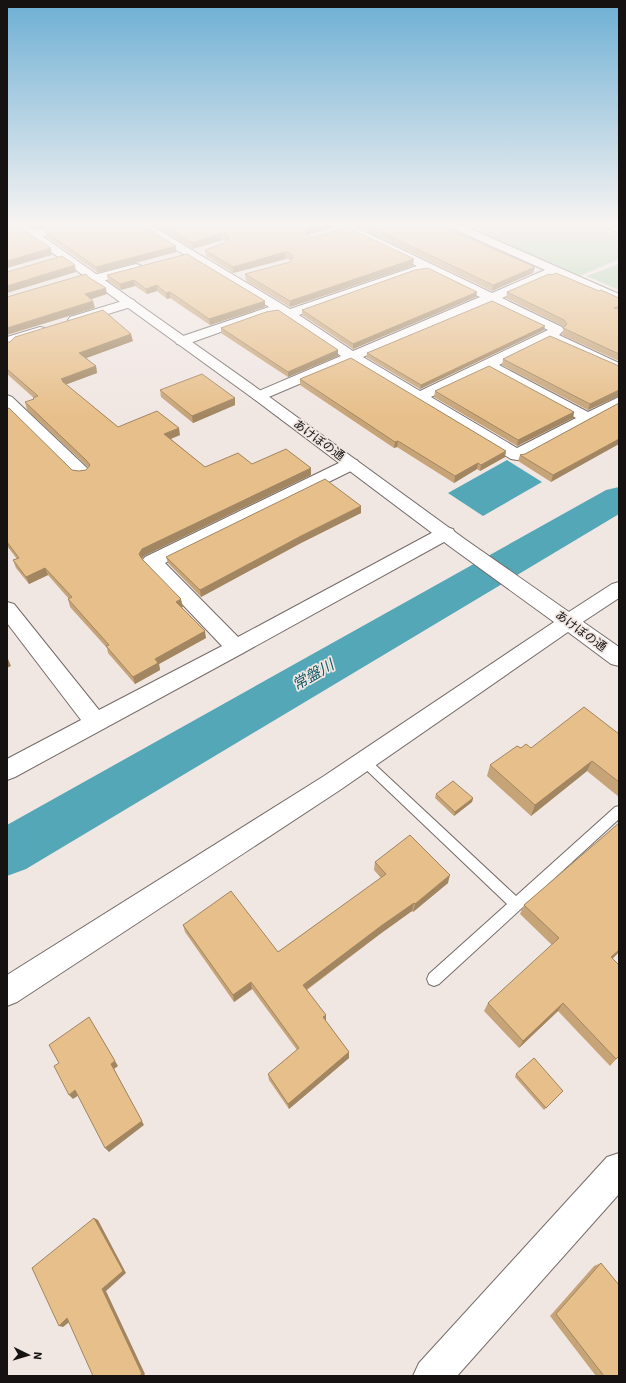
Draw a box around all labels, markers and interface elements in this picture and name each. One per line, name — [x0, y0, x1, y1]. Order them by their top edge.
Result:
street label: あけぼの通 — [291, 416, 348, 463]
street label: あけぼの通 — [553, 607, 610, 654]
water label: 常盤川 — [289, 654, 339, 694]
north arrow — [8, 1335, 48, 1375]
text: N — [31, 1351, 45, 1360]

